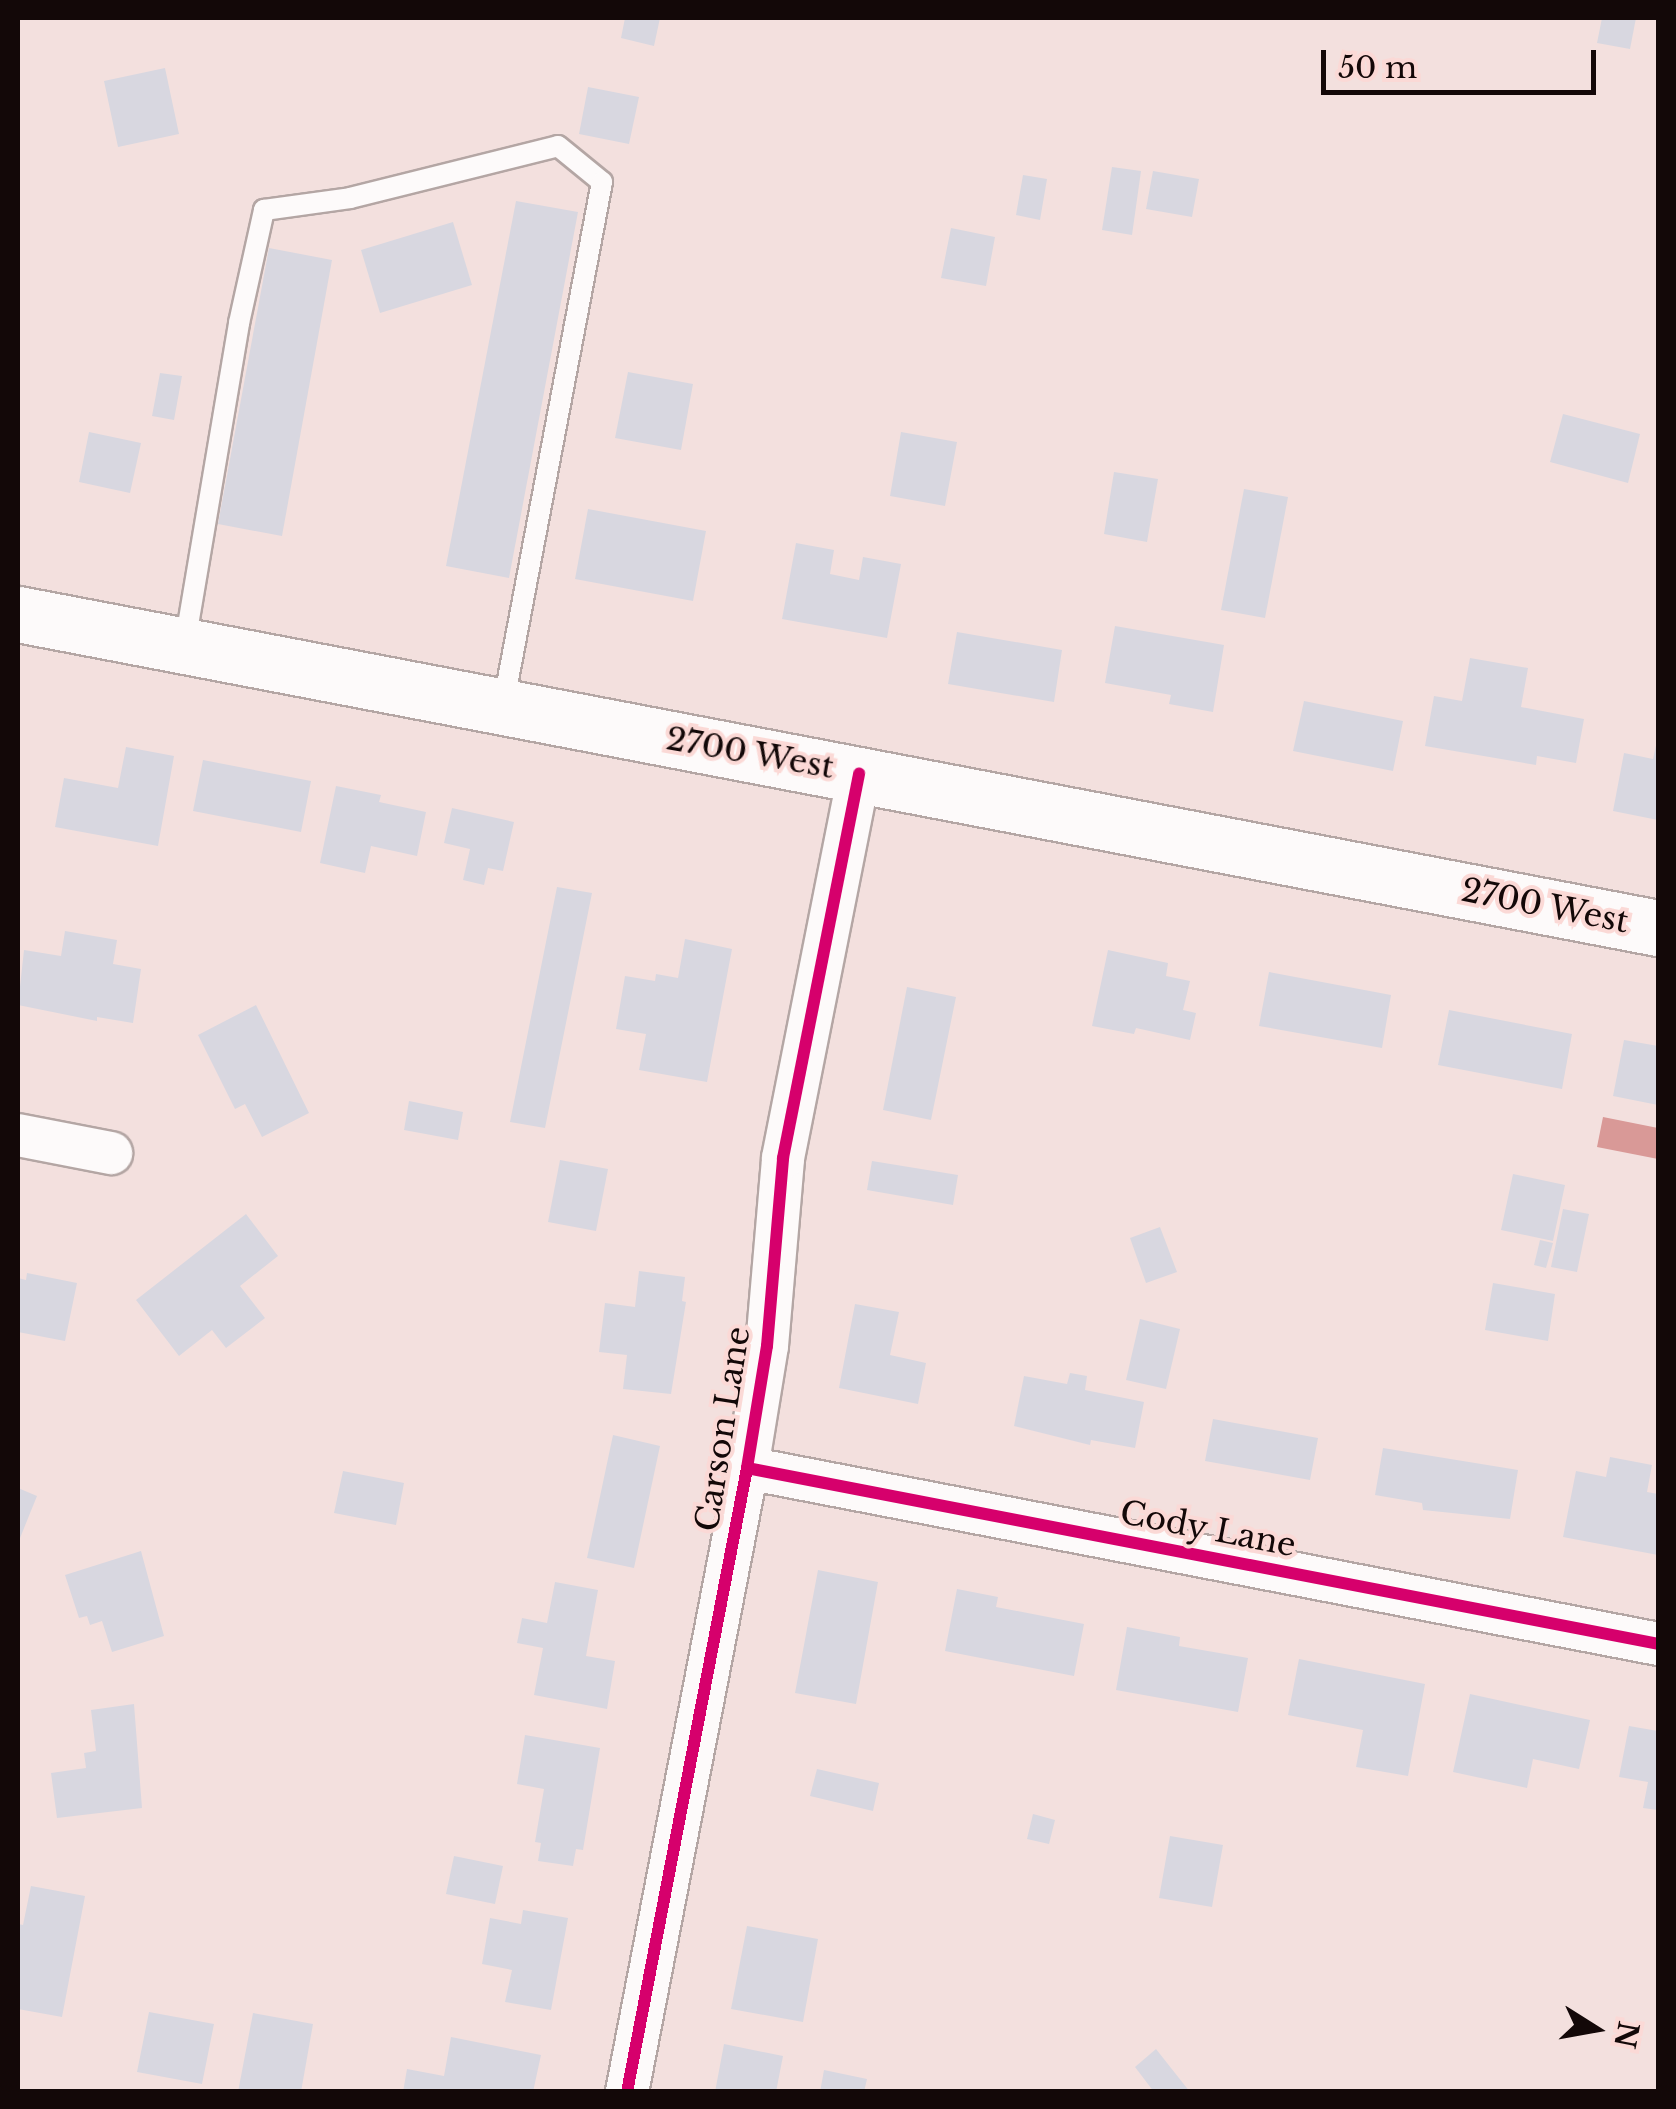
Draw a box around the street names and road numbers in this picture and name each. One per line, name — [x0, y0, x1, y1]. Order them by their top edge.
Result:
street label: 2700 West — [663, 719, 837, 787]
street label: 2700 West — [1458, 871, 1632, 941]
street label: Carson Lane — [688, 1324, 758, 1534]
street label: Cody Lane — [1116, 1493, 1300, 1565]

